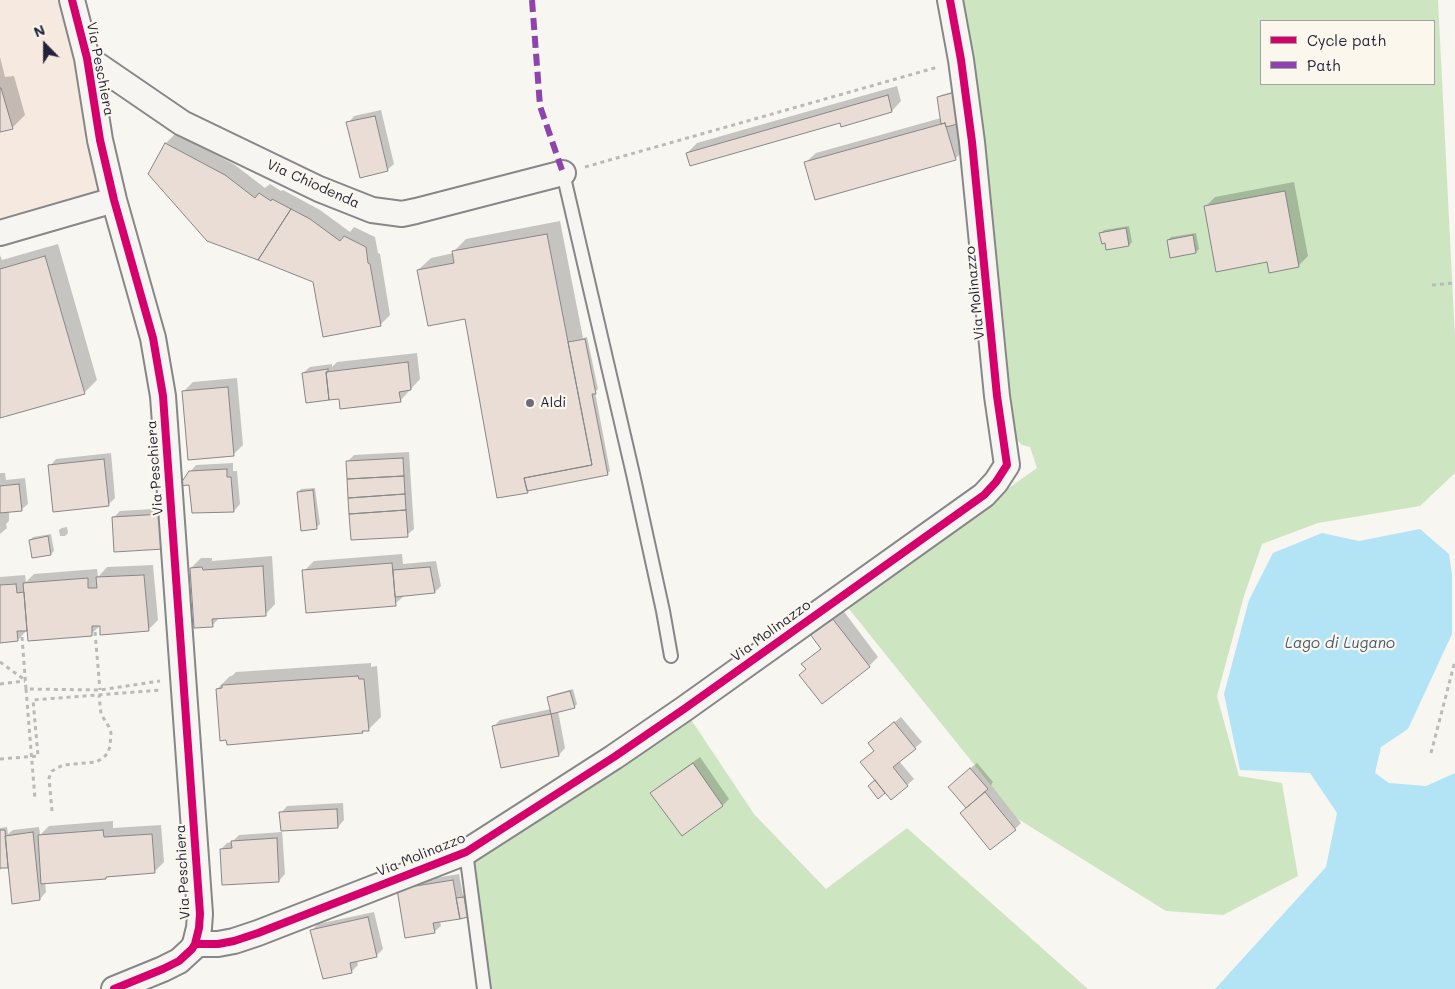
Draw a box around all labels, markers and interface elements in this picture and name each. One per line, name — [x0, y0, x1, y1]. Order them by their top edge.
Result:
north arrow — [20, 20, 70, 70]
text: N — [31, 20, 48, 41]
legend — [1260, 20, 1435, 85]
street label: Via Peschiera — [83, 21, 117, 117]
text: Cycle path — [1307, 30, 1386, 50]
text: Path — [1307, 55, 1341, 75]
street label: Via Chiodenda — [264, 156, 362, 212]
street label: Via Molinazzo — [962, 245, 988, 341]
place label: Aldi — [540, 395, 566, 411]
marker: Aldi — [524, 397, 536, 409]
street label: Via Peschiera — [143, 420, 167, 516]
street label: Via Molinazzo — [728, 597, 814, 665]
water label: Lago di Lugano — [1285, 634, 1395, 652]
street label: Via Peschiera — [172, 824, 194, 920]
street label: Via Molinazzo — [374, 830, 468, 880]

